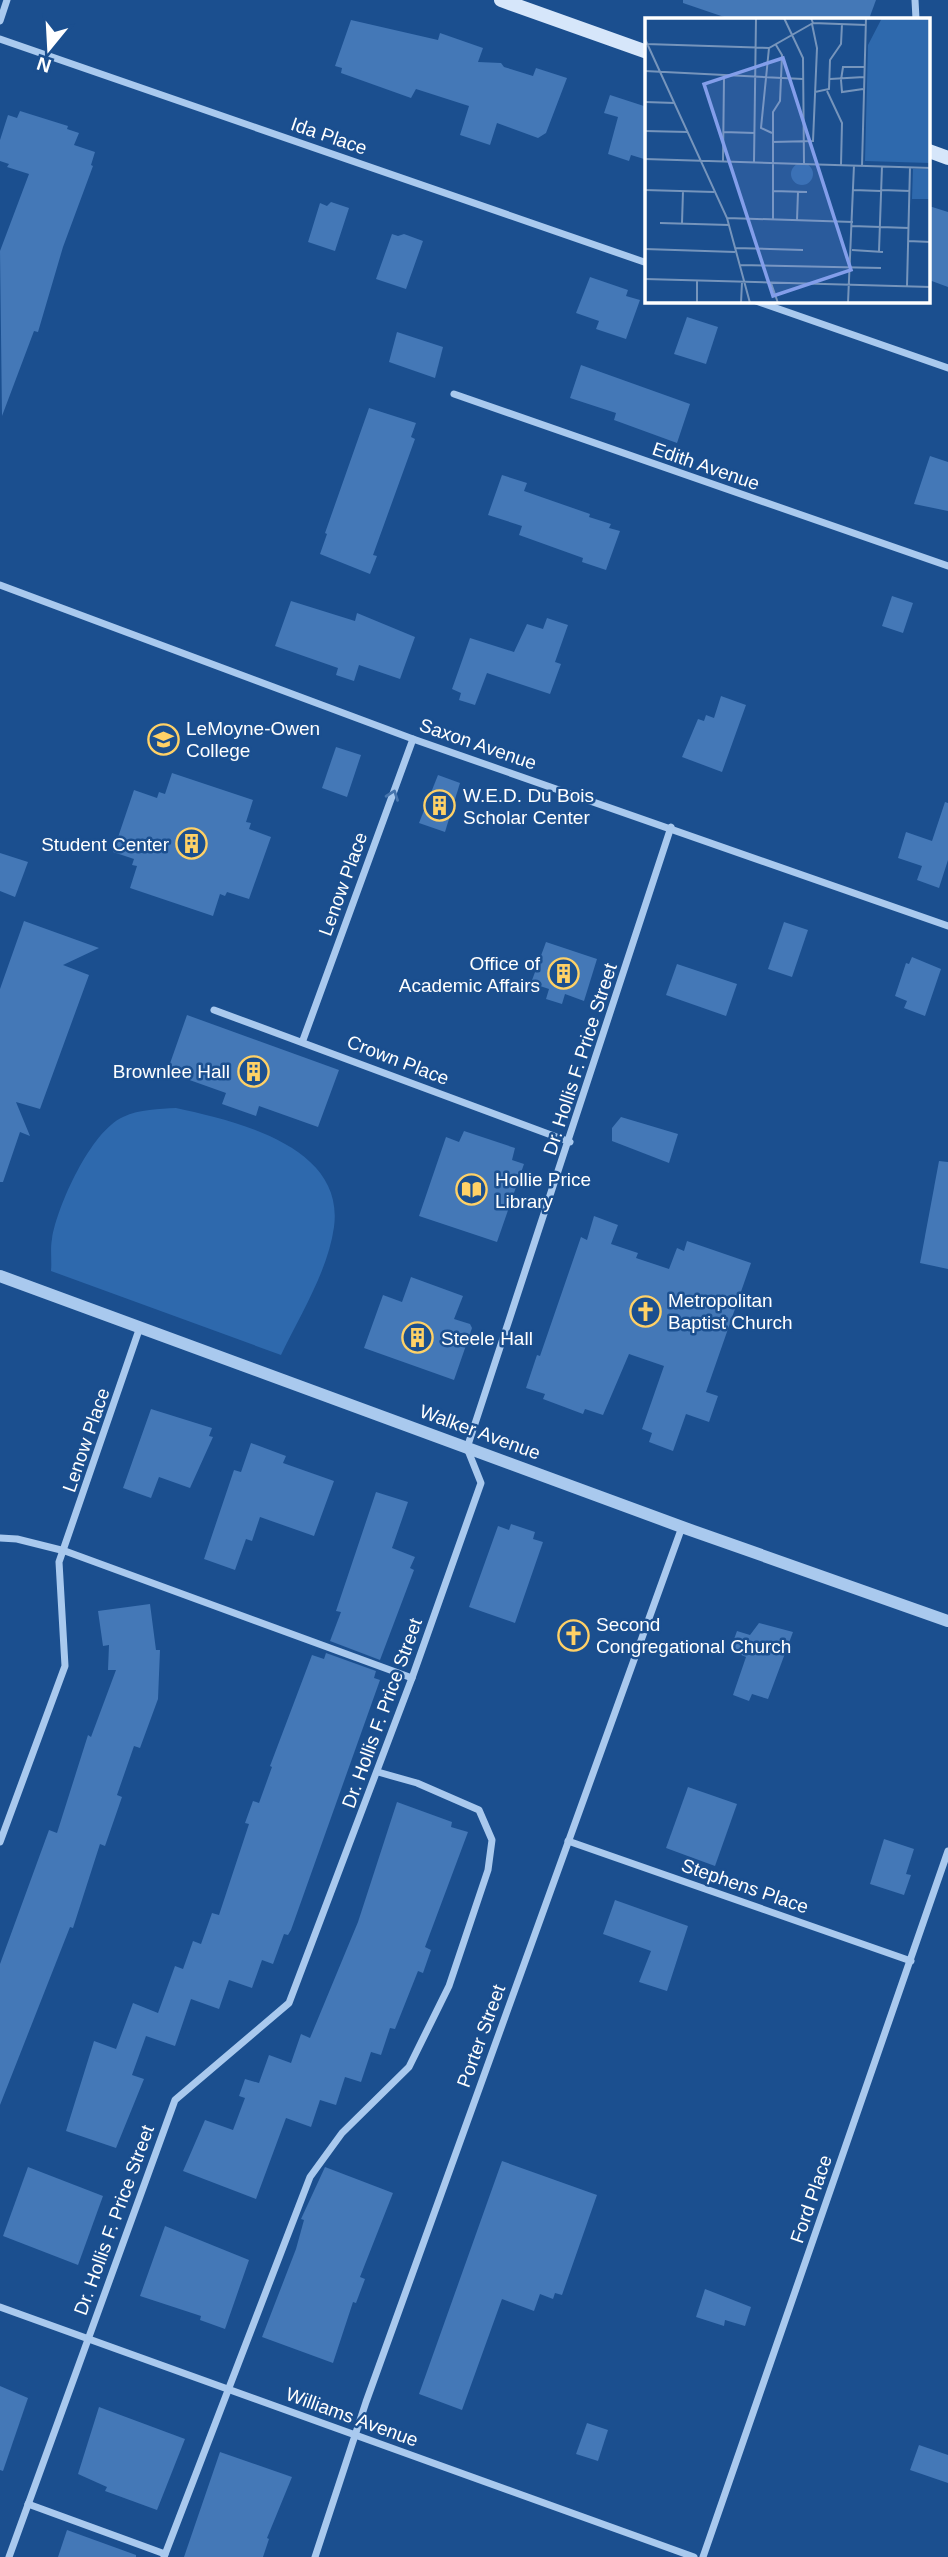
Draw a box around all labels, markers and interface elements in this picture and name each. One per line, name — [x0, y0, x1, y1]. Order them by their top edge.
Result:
north arrow — [14, 14, 84, 84]
inset map — [645, 18, 930, 303]
text: N — [34, 53, 54, 77]
street label: Ida Place — [288, 113, 370, 159]
street label: Edith Avenue — [650, 438, 762, 494]
street label: Saxon Avenue — [417, 714, 539, 774]
place label: LeMoyne-Owen College — [186, 718, 320, 761]
school or university icon: LeMoyne-Owen College — [146, 722, 180, 756]
place label: W.E.D. Du Bois Scholar Center — [463, 785, 594, 828]
one-way arrow — [385, 789, 399, 801]
building icon: W.E.D. Du Bois Scholar Center — [423, 789, 457, 823]
building icon: Student Center — [175, 827, 209, 861]
street label: Lenow Place — [315, 829, 371, 939]
place label: Student Center — [41, 834, 170, 855]
place label: Office of Academic Affairs — [399, 953, 541, 996]
building icon: Office of Academic Affairs — [546, 957, 580, 991]
street label: Dr. Hollis F. Price Street — [539, 960, 621, 1158]
street label: Crown Place — [344, 1031, 452, 1089]
building icon: Brownlee Hall — [236, 1054, 270, 1088]
place label: Brownlee Hall — [113, 1061, 230, 1082]
place label: Hollie Price Library — [495, 1169, 591, 1212]
library icon: Hollie Price Library — [455, 1173, 489, 1207]
place label: Metropolitan Baptist Church — [668, 1290, 793, 1333]
church icon: Metropolitan Baptist Church — [628, 1294, 662, 1328]
building icon: Steele Hall — [401, 1321, 435, 1355]
place label: Steele Hall — [441, 1328, 533, 1349]
street label: Lenow Place — [58, 1385, 114, 1495]
street label: Walker Avenue — [417, 1400, 543, 1464]
street label: Dr. Hollis F. Price Street — [338, 1614, 426, 1811]
place label: Second Congregational Church — [596, 1614, 791, 1657]
church icon: Second Congregational Church — [556, 1618, 590, 1652]
street label: Stephens Place — [679, 1854, 811, 1918]
street label: Porter Street — [453, 1981, 510, 2090]
street label: Dr. Hollis F. Price Street — [70, 2121, 158, 2318]
street label: Ford Place — [786, 2152, 836, 2246]
street label: Williams Avenue — [283, 2383, 421, 2451]

